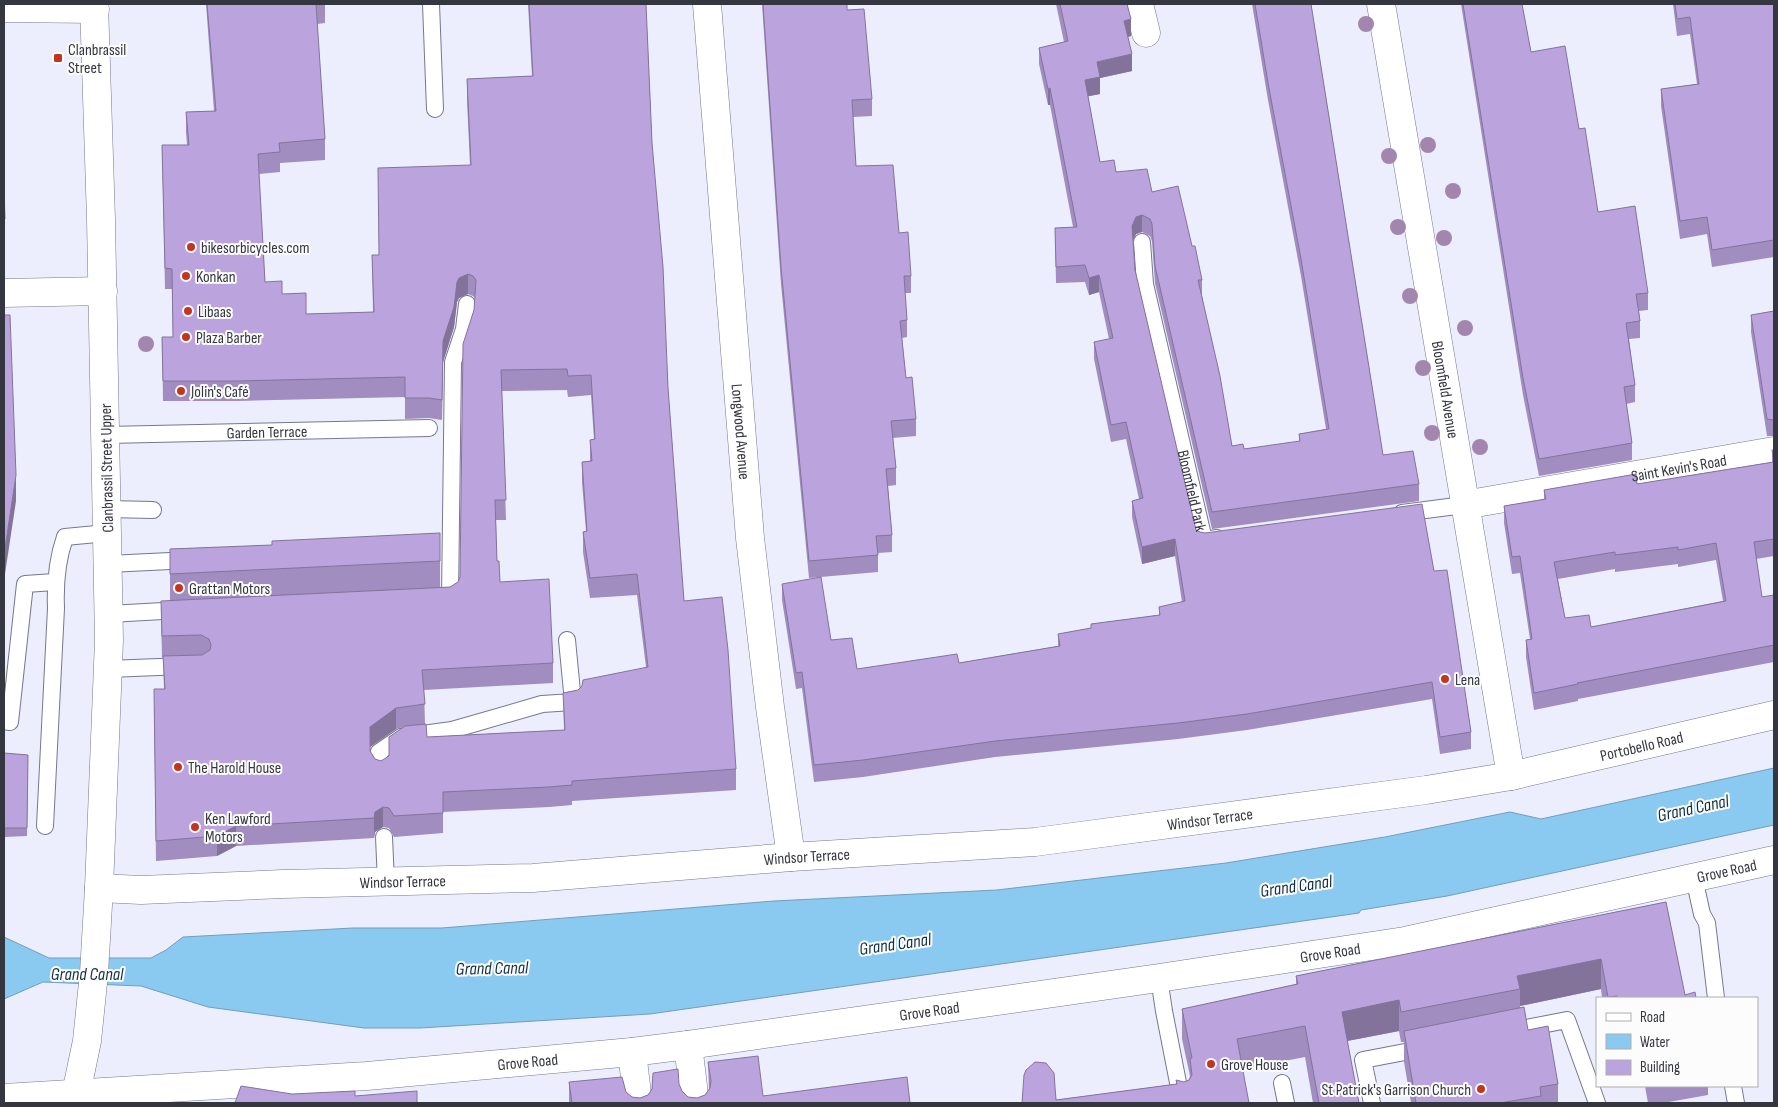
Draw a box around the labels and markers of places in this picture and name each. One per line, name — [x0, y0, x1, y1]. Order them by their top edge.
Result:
place label: Clanbrassil Street — [68, 41, 126, 78]
marker: Clanbrassil Street — [52, 52, 64, 64]
place label: bikesorbicycles.com — [201, 239, 310, 258]
marker: bikesorbicycles.com — [185, 241, 197, 253]
place label: Konkan — [196, 268, 236, 287]
marker: Konkan — [180, 270, 192, 282]
place label: Libaas — [198, 303, 232, 322]
marker: Libaas — [182, 305, 194, 317]
place label: Plaza Barber — [196, 329, 262, 348]
marker: Plaza Barber — [180, 331, 192, 343]
place label: Jolin's Café — [190, 383, 249, 402]
marker: Jolin's Café — [175, 385, 187, 397]
place label: Grattan Motors — [189, 580, 271, 599]
marker: Grattan Motors — [173, 582, 185, 594]
place label: Lena — [1455, 671, 1480, 690]
marker: Lena — [1439, 673, 1451, 685]
place label: The Harold House — [188, 759, 281, 778]
marker: The Harold House — [172, 761, 184, 773]
place label: Ken Lawford Motors — [205, 810, 271, 847]
marker: Ken Lawford Motors — [189, 821, 201, 833]
place label: Grove House — [1221, 1056, 1289, 1075]
marker: Grove House — [1205, 1058, 1217, 1070]
place label: St Patrick's Garrison Church — [1321, 1081, 1471, 1100]
marker: St Patrick's Garrison Church — [1475, 1083, 1487, 1095]

